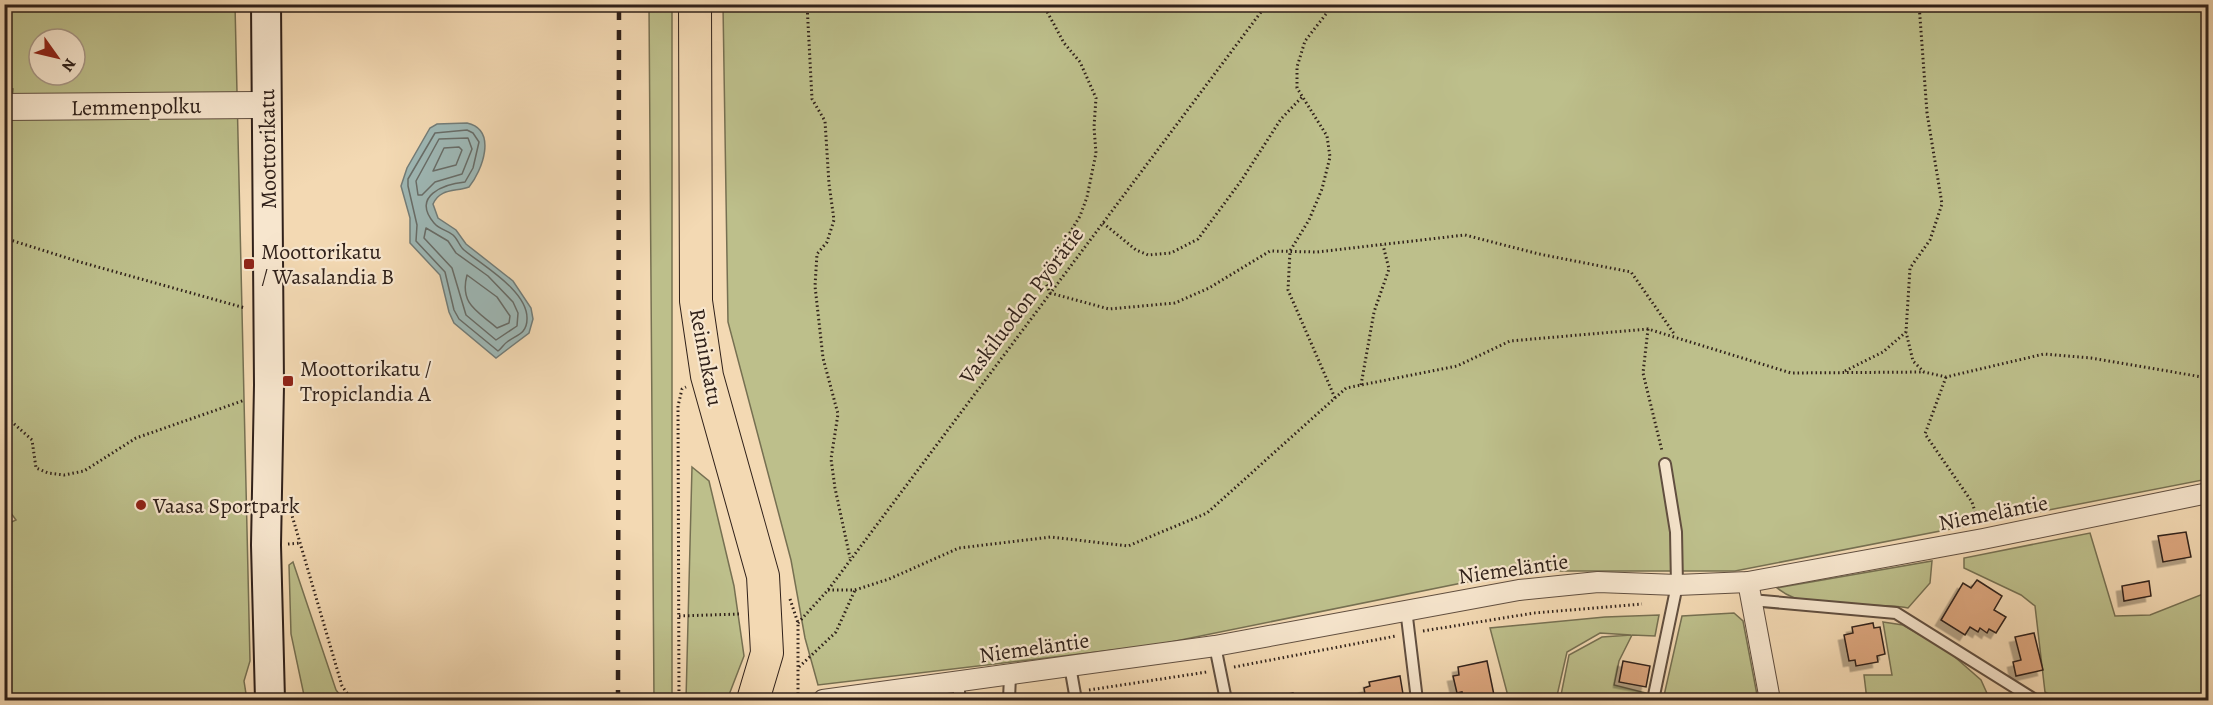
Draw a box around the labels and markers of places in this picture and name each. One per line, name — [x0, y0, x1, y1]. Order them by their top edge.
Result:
place label: Moottorikatu / Wasalandia B — [261, 237, 394, 292]
marker: Moottorikatu / Wasalandia B — [242, 257, 256, 271]
place label: Moottorikatu / Tropiclandia A — [300, 354, 432, 409]
marker: Moottorikatu / Tropiclandia A — [281, 374, 295, 388]
place label: Vaasa Sportpark — [152, 491, 300, 521]
marker: Vaasa Sportpark — [134, 498, 148, 512]

